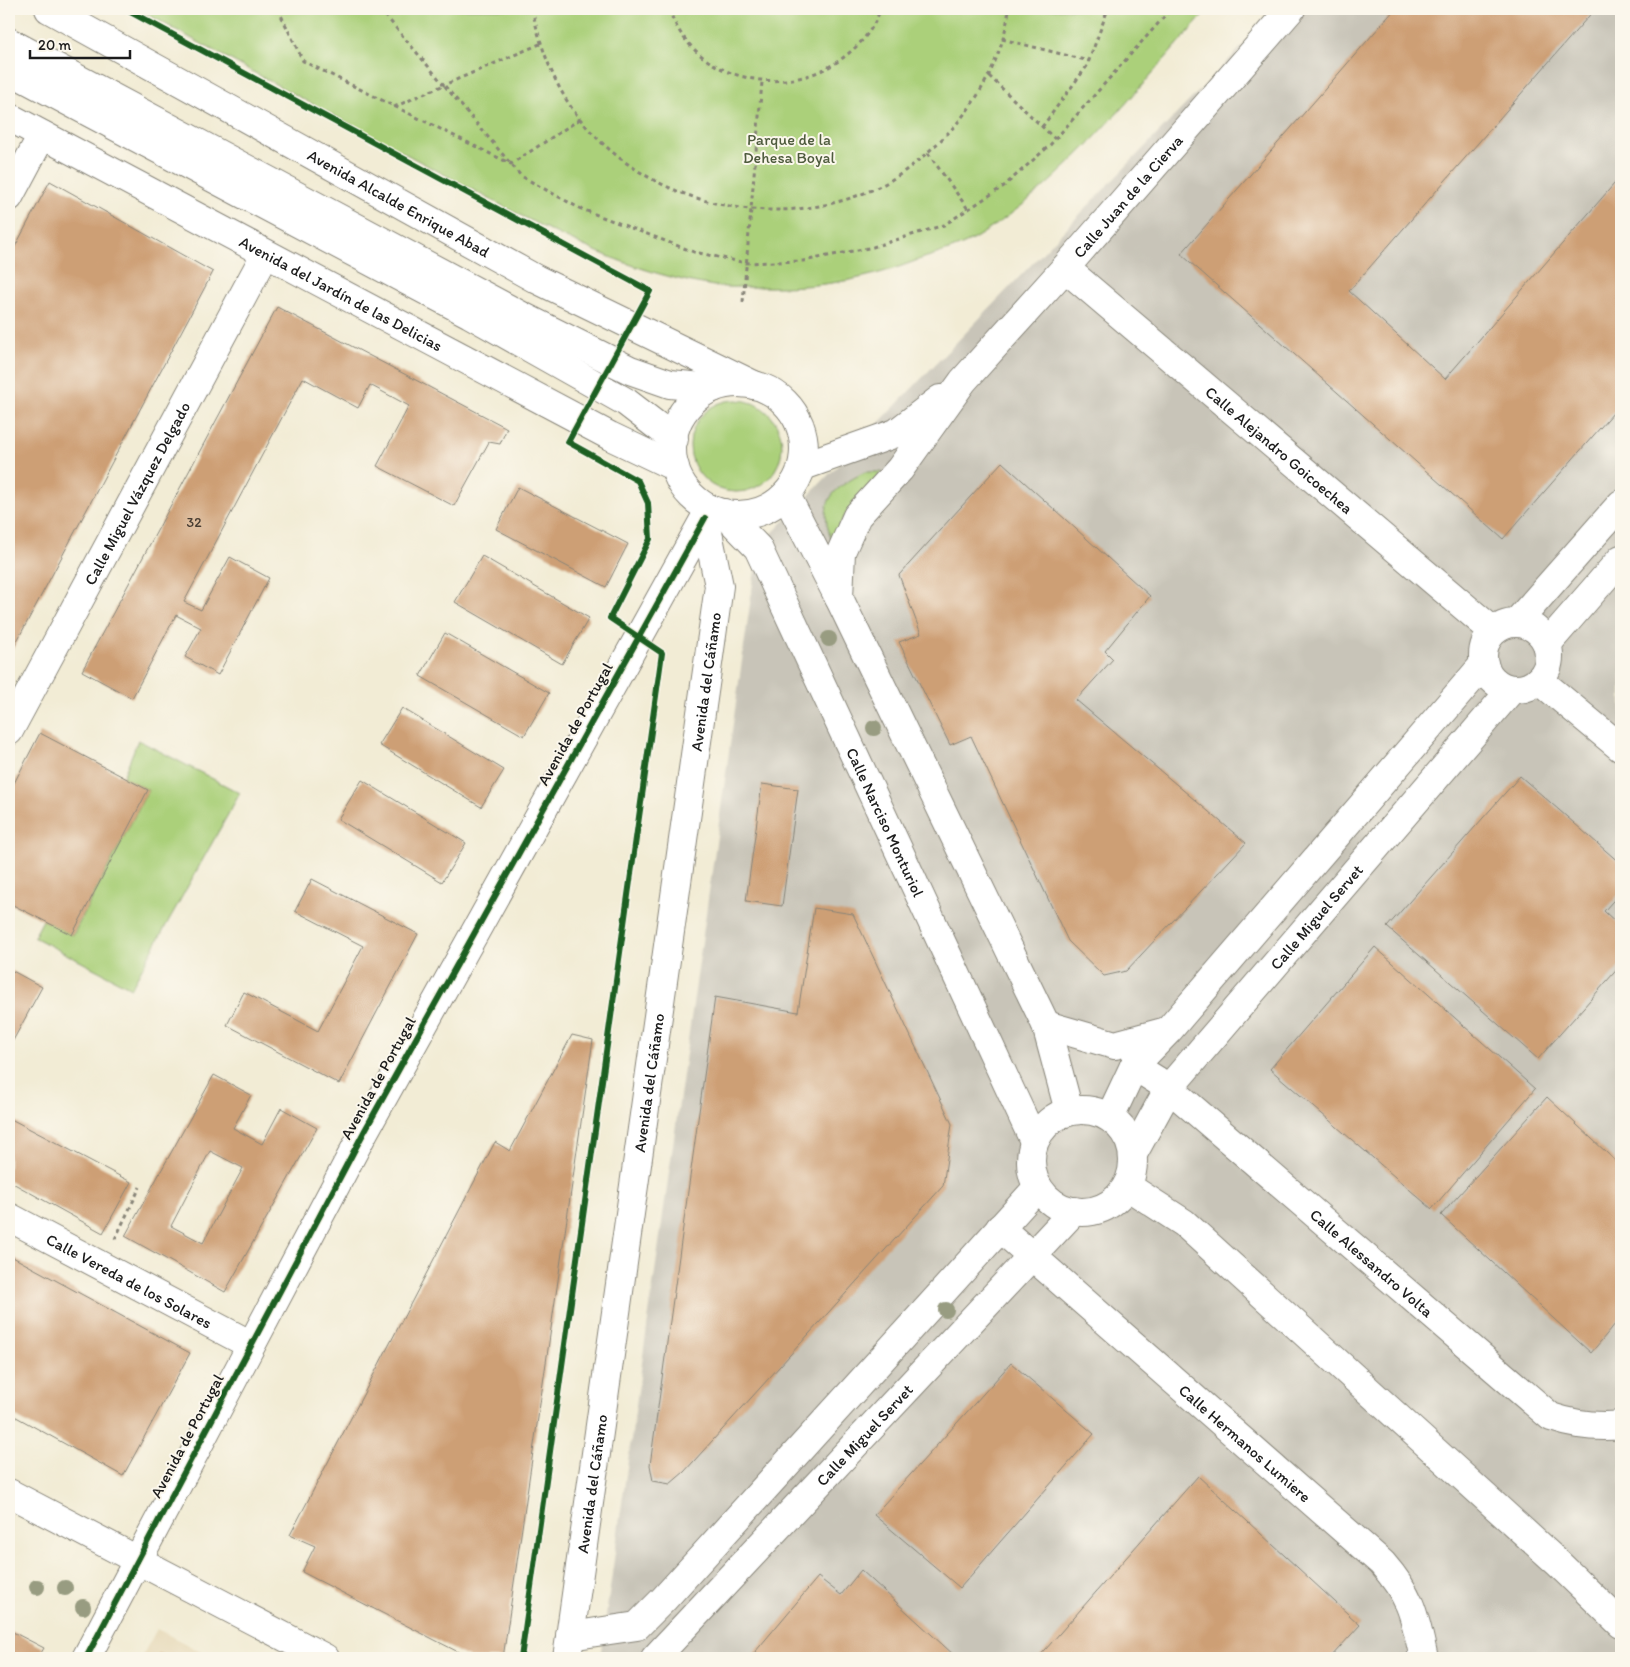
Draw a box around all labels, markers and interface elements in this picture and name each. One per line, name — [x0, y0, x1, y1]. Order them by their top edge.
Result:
scale bar — [30, 28, 130, 60]
text: 20 m — [38, 36, 72, 54]
park label: Parque de la Dehesa Boyal — [743, 130, 835, 167]
street label: Calle Juan de la Cierva — [1069, 130, 1187, 261]
street label: Avenida Alcalde Enrique Abad — [305, 145, 493, 261]
street label: Avenida del Jardín de las Delicias — [236, 232, 446, 355]
street label: Calle Alejandro Goicoechea — [1202, 382, 1357, 518]
street label: Calle Miguel Vázquez Delgado — [80, 398, 194, 588]
house number: 32 — [187, 514, 202, 531]
street label: Avenida del Cáñamo — [686, 611, 725, 752]
street label: Avenida de Portugal — [533, 659, 617, 789]
street label: Calle Narciso Monturiol — [843, 744, 929, 900]
street label: Calle Miguel Servet — [1266, 860, 1367, 973]
street label: Avenida del Cáñamo — [629, 1012, 668, 1153]
street label: Avenida de Portugal — [336, 1013, 420, 1143]
street label: Calle Alessandro Volta — [1306, 1204, 1438, 1321]
street label: Calle Vereda de los Solares — [43, 1229, 215, 1332]
street label: Avenida de Portugal — [146, 1370, 228, 1501]
street label: Calle Miguel Servet — [812, 1380, 917, 1490]
street label: Calle Hermanos Lumiere — [1175, 1380, 1315, 1506]
street label: Avenida del Cáñamo — [572, 1413, 611, 1554]

